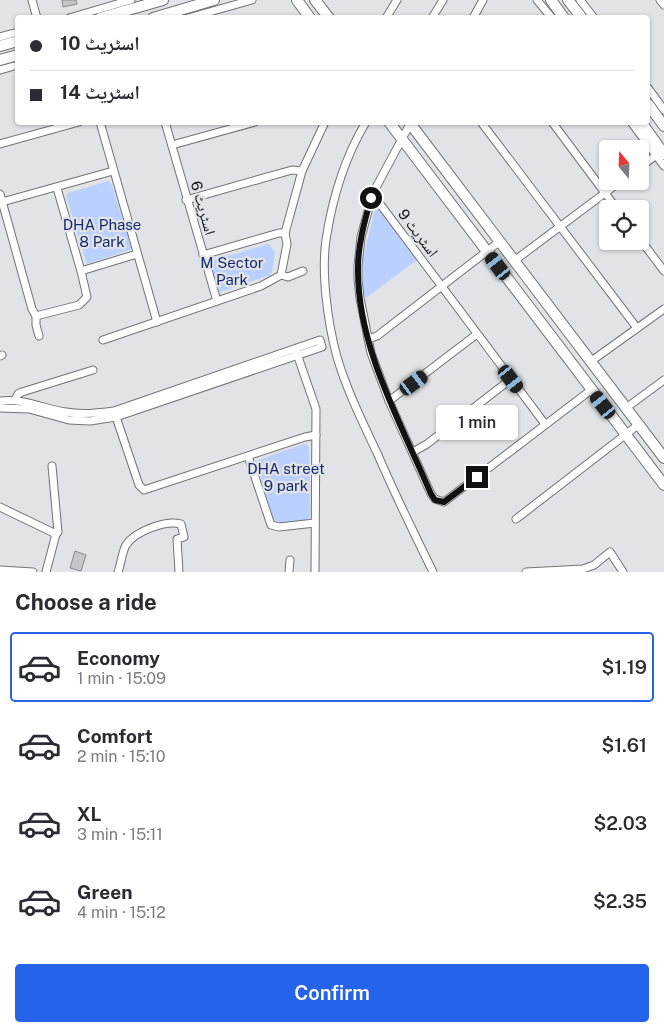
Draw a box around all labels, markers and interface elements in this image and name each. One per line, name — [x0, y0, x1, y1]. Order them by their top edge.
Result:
text: اسٹریٹ 10 — [60, 32, 140, 54]
text: اسٹریٹ 14 — [60, 81, 140, 103]
north arrow — [599, 140, 649, 190]
map controls — [599, 140, 649, 250]
street label: اسٹریٹ 6 — [187, 179, 219, 237]
route start — [360, 187, 382, 209]
button: locate — [599, 200, 649, 250]
street label: اسٹریٹ 9 — [394, 205, 442, 261]
park label: DHA Phase 8 Park — [63, 216, 141, 250]
car — [482, 250, 513, 282]
park label: M Sector Park — [200, 254, 264, 288]
car — [495, 363, 526, 395]
car — [397, 368, 430, 398]
car — [587, 389, 618, 421]
callout: 1 min — [436, 404, 518, 440]
text: 1 min — [458, 413, 496, 432]
park label: DHA street 9 park — [247, 460, 325, 494]
route end — [466, 466, 488, 488]
text: Choose a ride — [15, 589, 157, 615]
icon: car — [17, 645, 62, 690]
text: Economy — [77, 647, 160, 669]
text: $1.19 — [601, 656, 647, 678]
text: 1 min · 15:09 — [77, 669, 166, 688]
icon: car — [17, 723, 62, 768]
text: Comfort — [77, 725, 153, 747]
text: $1.61 — [601, 734, 647, 756]
text: 2 min · 15:10 — [77, 747, 166, 766]
icon: car — [17, 801, 62, 846]
text: XL — [77, 803, 102, 825]
text: $2.03 — [594, 812, 647, 834]
text: 3 min · 15:11 — [77, 825, 163, 844]
icon: car — [17, 879, 62, 924]
text: Green — [77, 881, 132, 903]
text: $2.35 — [593, 890, 647, 912]
text: 4 min · 15:12 — [77, 903, 166, 922]
button: Confirm — [15, 964, 649, 1022]

